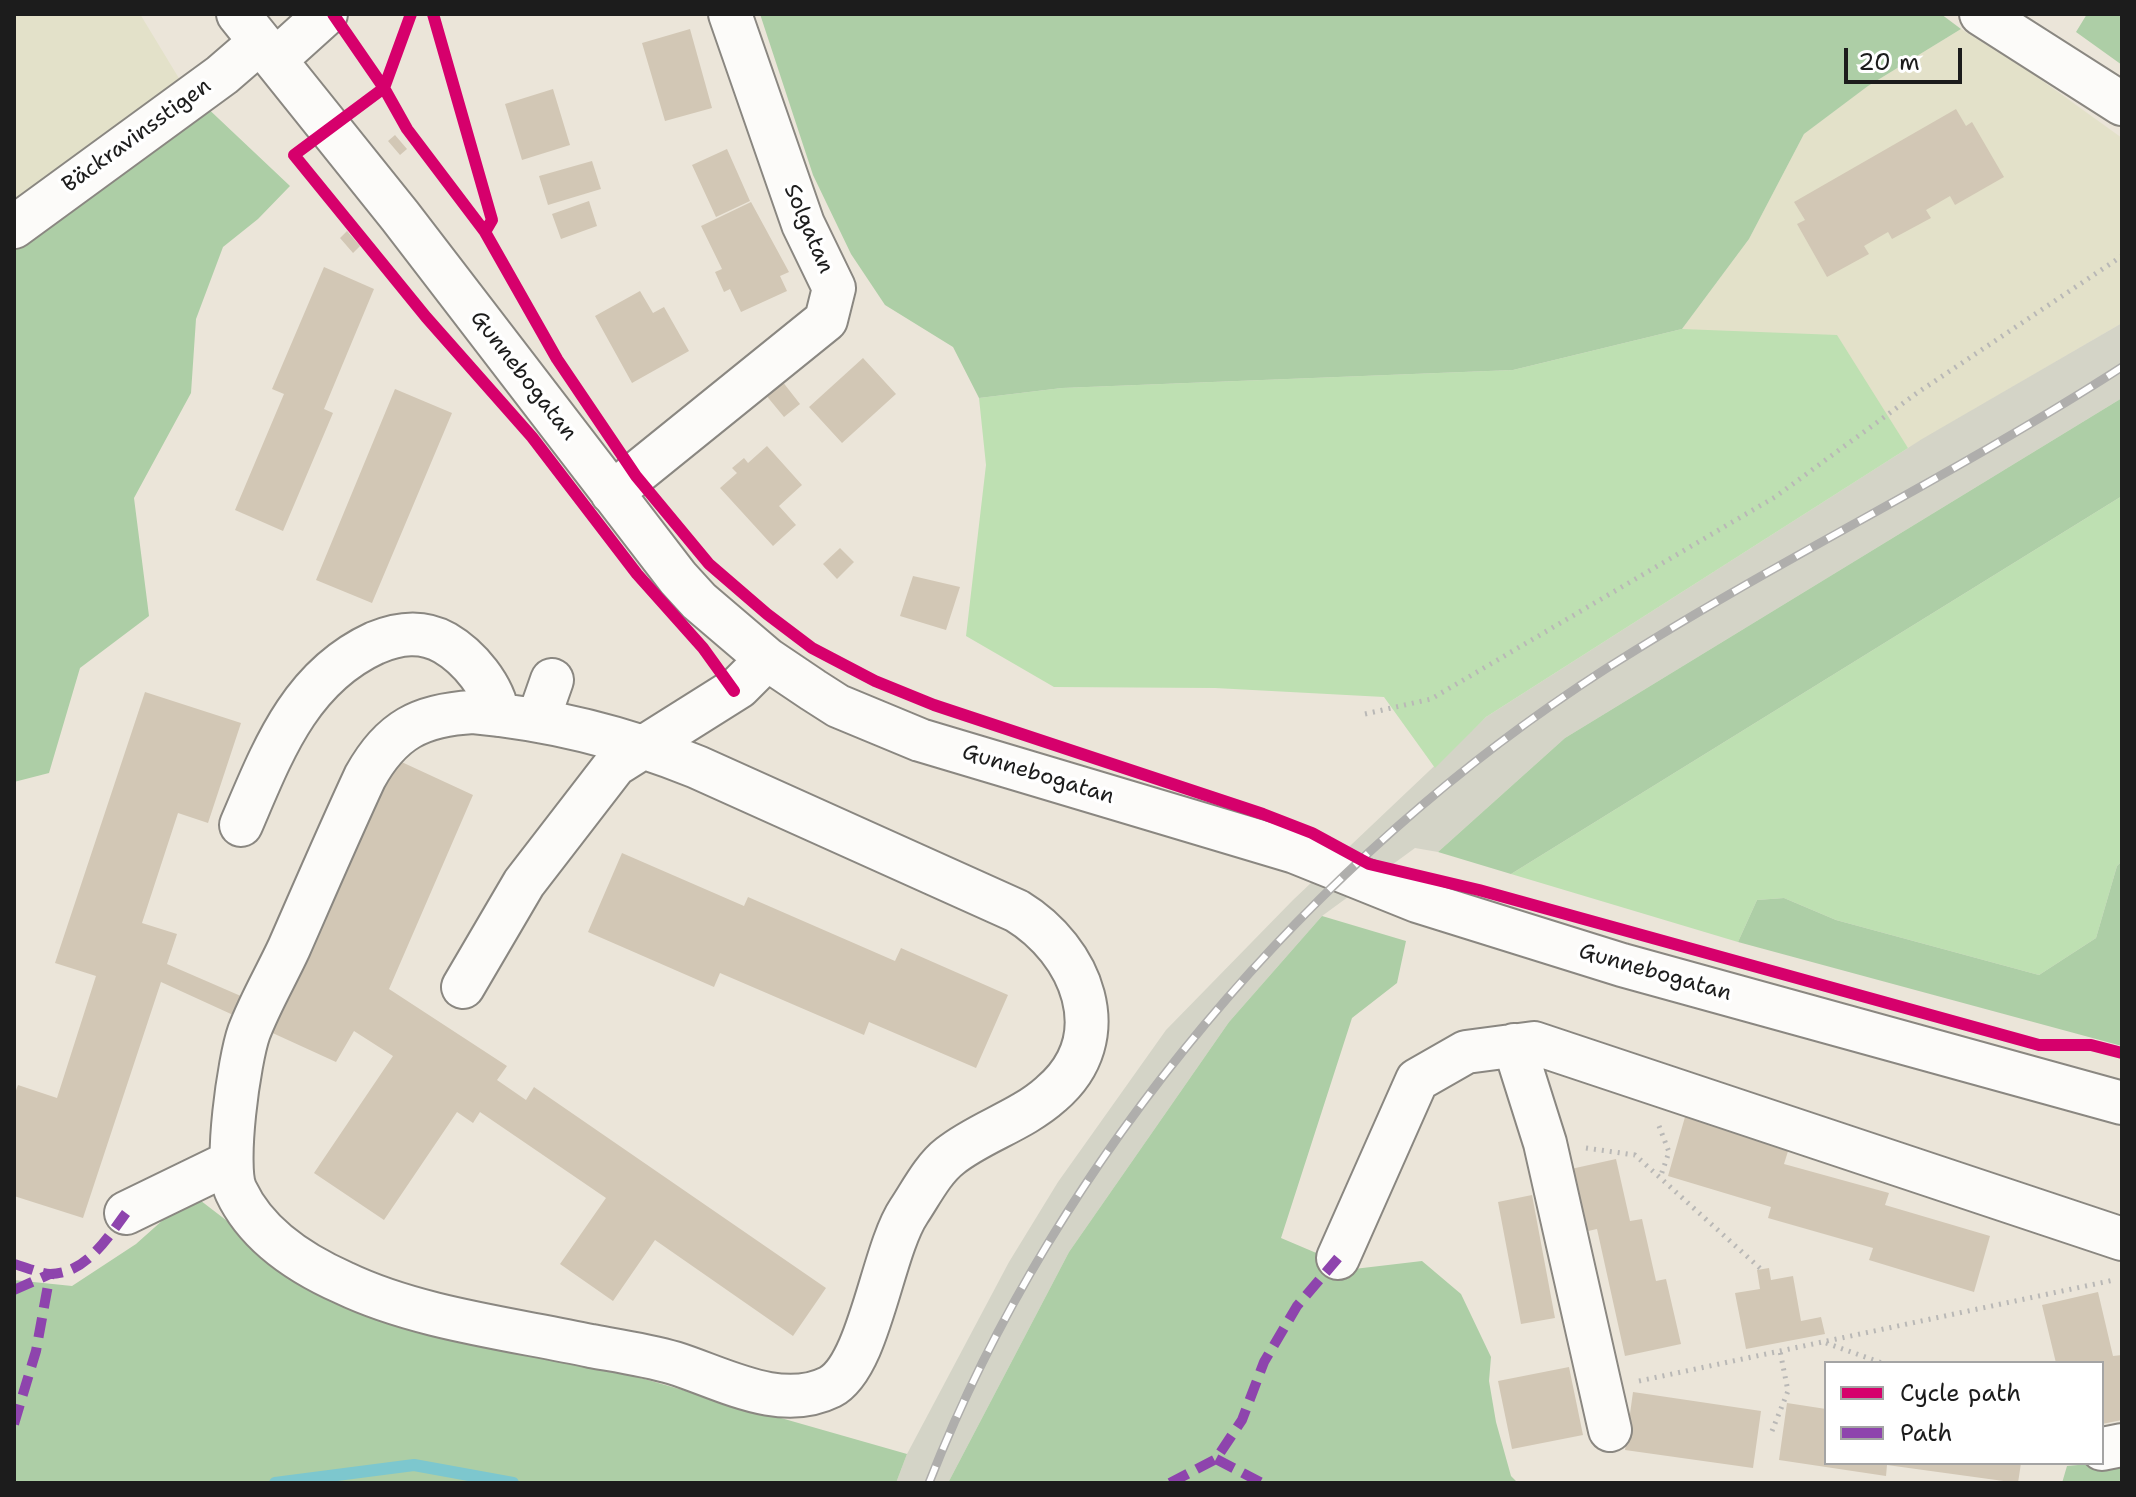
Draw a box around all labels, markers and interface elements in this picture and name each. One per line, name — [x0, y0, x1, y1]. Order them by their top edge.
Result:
scale bar — [1848, 32, 1966, 82]
text: 20 m — [1858, 46, 1920, 78]
street label: Bäckravinsstigen — [58, 73, 216, 199]
street label: Solgatan — [777, 180, 839, 278]
street label: Gunnebogatan — [464, 306, 582, 446]
street label: Gunnebogatan — [959, 739, 1117, 811]
street label: Gunnebogatan — [1576, 939, 1734, 1007]
legend — [1824, 1361, 2104, 1465]
text: Cycle path — [1900, 1377, 2021, 1409]
text: Path — [1900, 1417, 1952, 1449]

